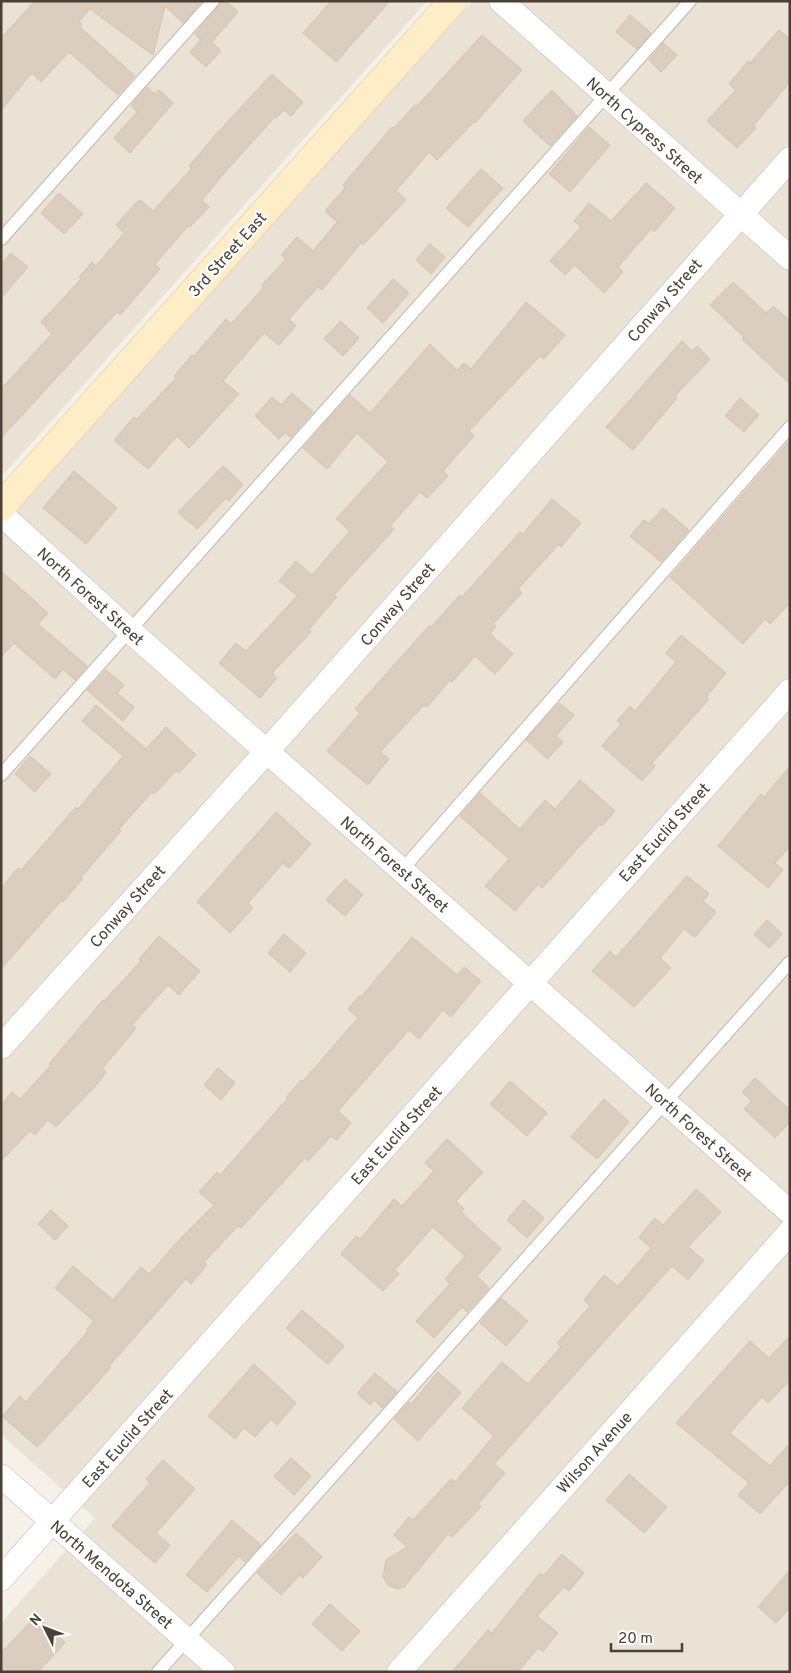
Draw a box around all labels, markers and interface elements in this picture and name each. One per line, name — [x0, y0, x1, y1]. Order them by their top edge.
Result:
street label: North Cypress Street — [581, 74, 706, 189]
street label: 3rd Street East — [185, 209, 272, 302]
street label: Conway Street — [624, 255, 707, 347]
street label: North Forest Street — [32, 544, 147, 651]
street label: Conway Street — [357, 559, 440, 651]
street label: East Euclid Street — [616, 780, 715, 887]
street label: North Forest Street — [335, 813, 452, 918]
street label: Conway Street — [86, 862, 171, 953]
street label: North Forest Street — [640, 1080, 755, 1187]
street label: East Euclid Street — [348, 1083, 447, 1190]
street label: East Euclid Street — [79, 1386, 178, 1493]
street label: Wilson Avenue — [553, 1408, 638, 1498]
street label: North Mendota Street — [45, 1517, 176, 1634]
north arrow — [20, 1603, 70, 1653]
text: N — [27, 1611, 46, 1630]
scale bar — [611, 1620, 682, 1652]
text: 20 m — [618, 1630, 653, 1649]

